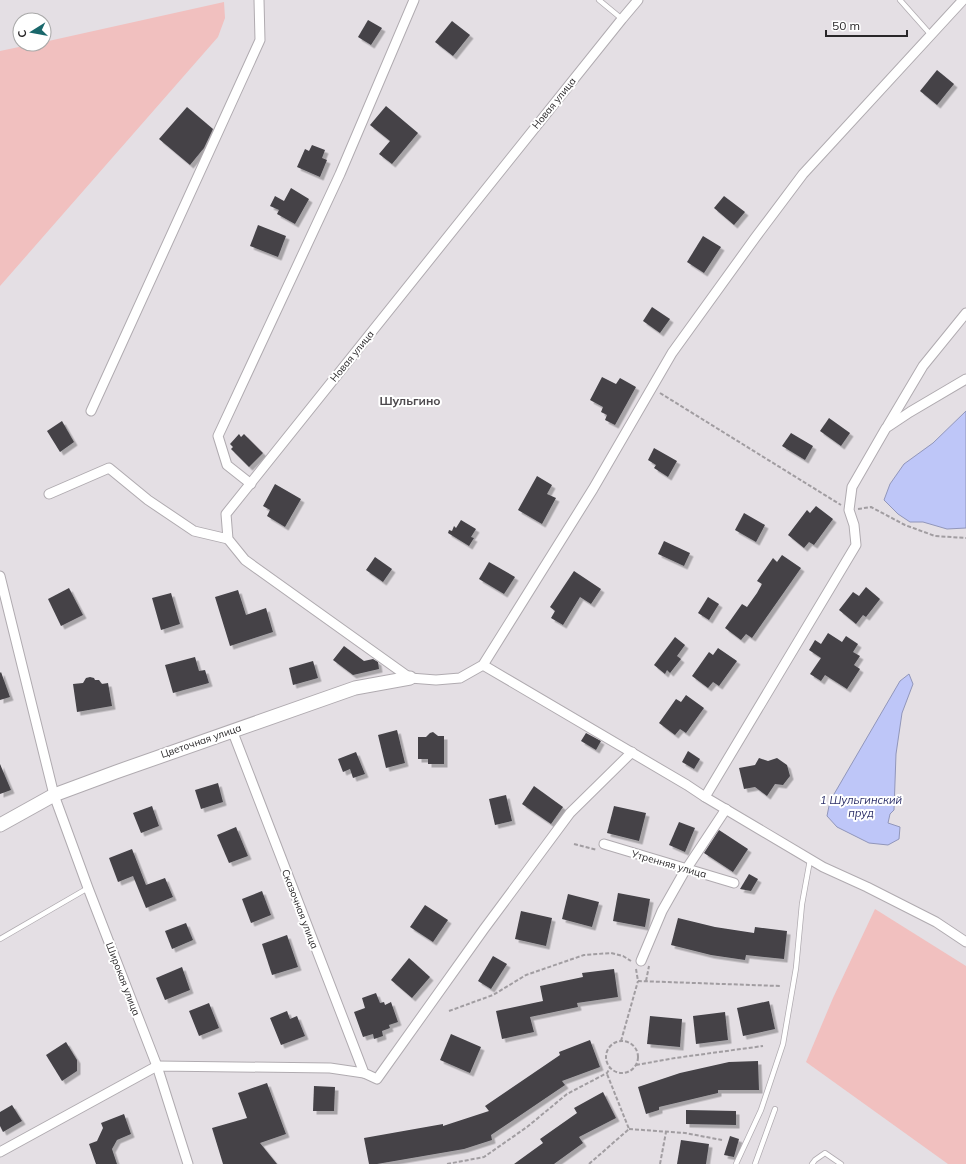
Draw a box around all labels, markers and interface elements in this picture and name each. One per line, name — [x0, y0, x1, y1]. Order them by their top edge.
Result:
north arrow — [12, 12, 52, 52]
scale bar — [826, 12, 907, 38]
text: 50 m — [832, 18, 860, 33]
text: С — [15, 28, 30, 39]
street label: Новая улица — [529, 75, 579, 131]
street label: Новая улица — [327, 328, 377, 384]
district label: Шульгино — [379, 393, 441, 408]
street label: Цветочная улица — [159, 721, 243, 761]
water label: 1 Шульгинский пруд — [820, 793, 902, 820]
street label: Утренняя улица — [629, 847, 708, 881]
street label: Сказочная улица — [279, 867, 321, 951]
street label: Широкая улица — [103, 941, 143, 1017]

